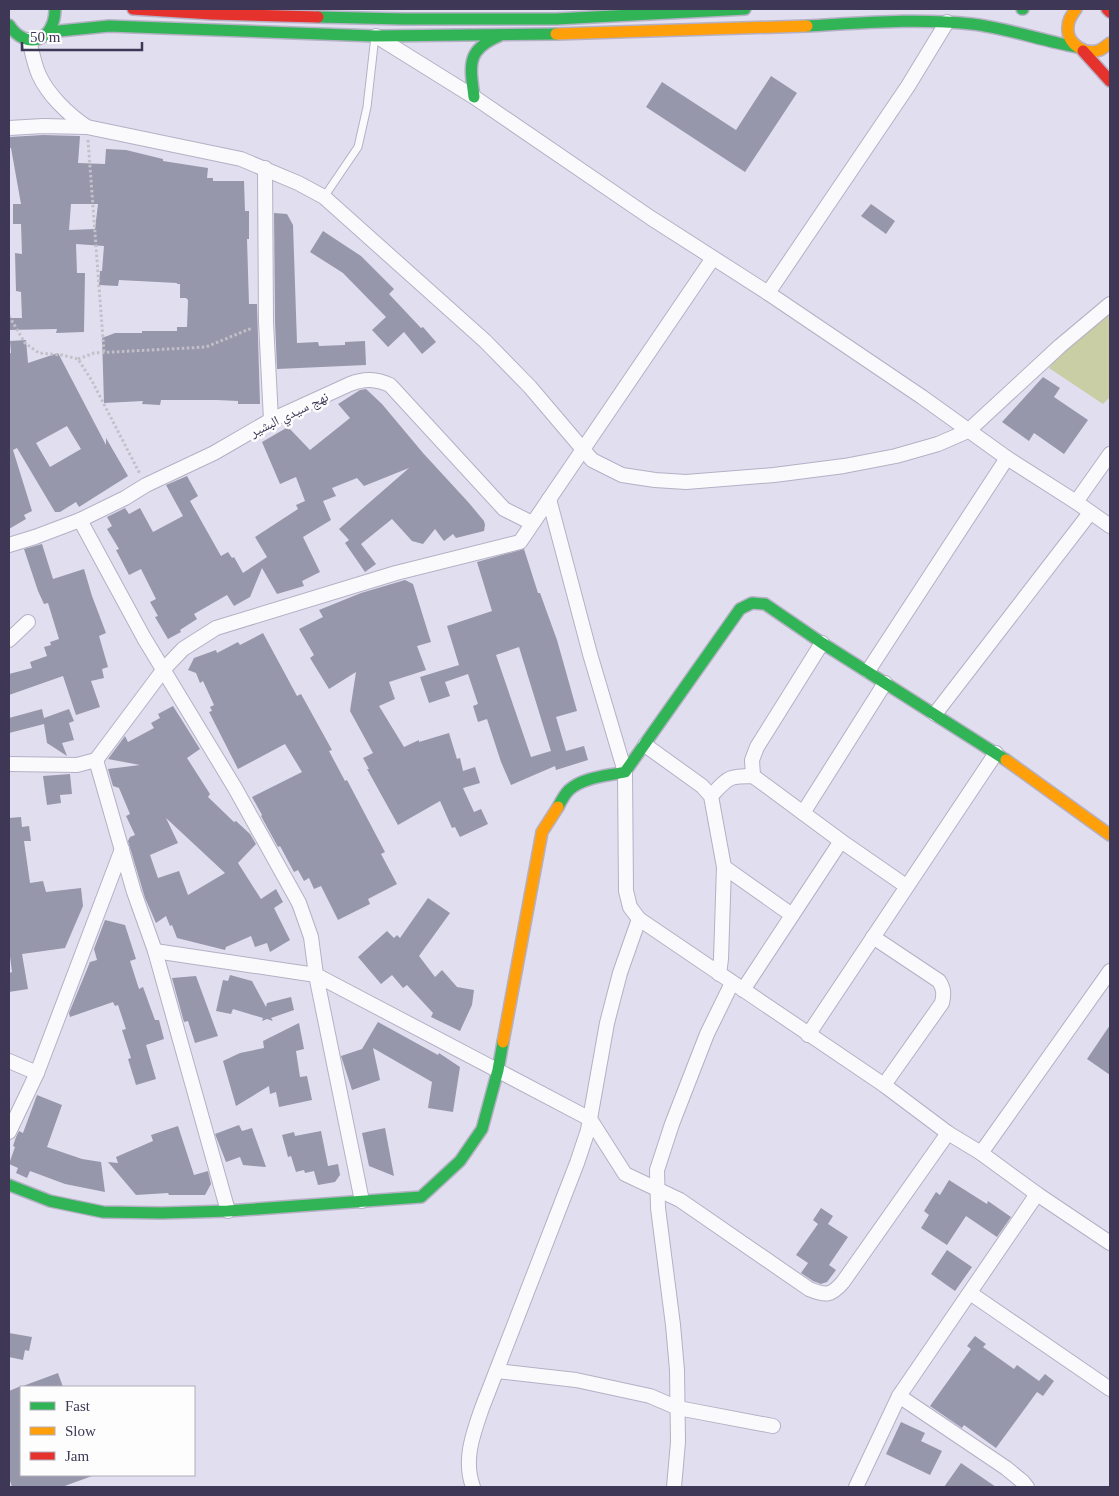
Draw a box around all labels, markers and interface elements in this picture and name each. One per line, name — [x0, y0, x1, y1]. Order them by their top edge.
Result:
scale bar — [22, 20, 142, 52]
text: 50 m — [30, 29, 61, 45]
street label: نهج سيدي البشير — [247, 389, 333, 444]
legend — [20, 1386, 195, 1476]
text: Fast — [65, 1398, 91, 1414]
text: Slow — [65, 1423, 96, 1439]
text: Jam — [65, 1448, 89, 1464]

